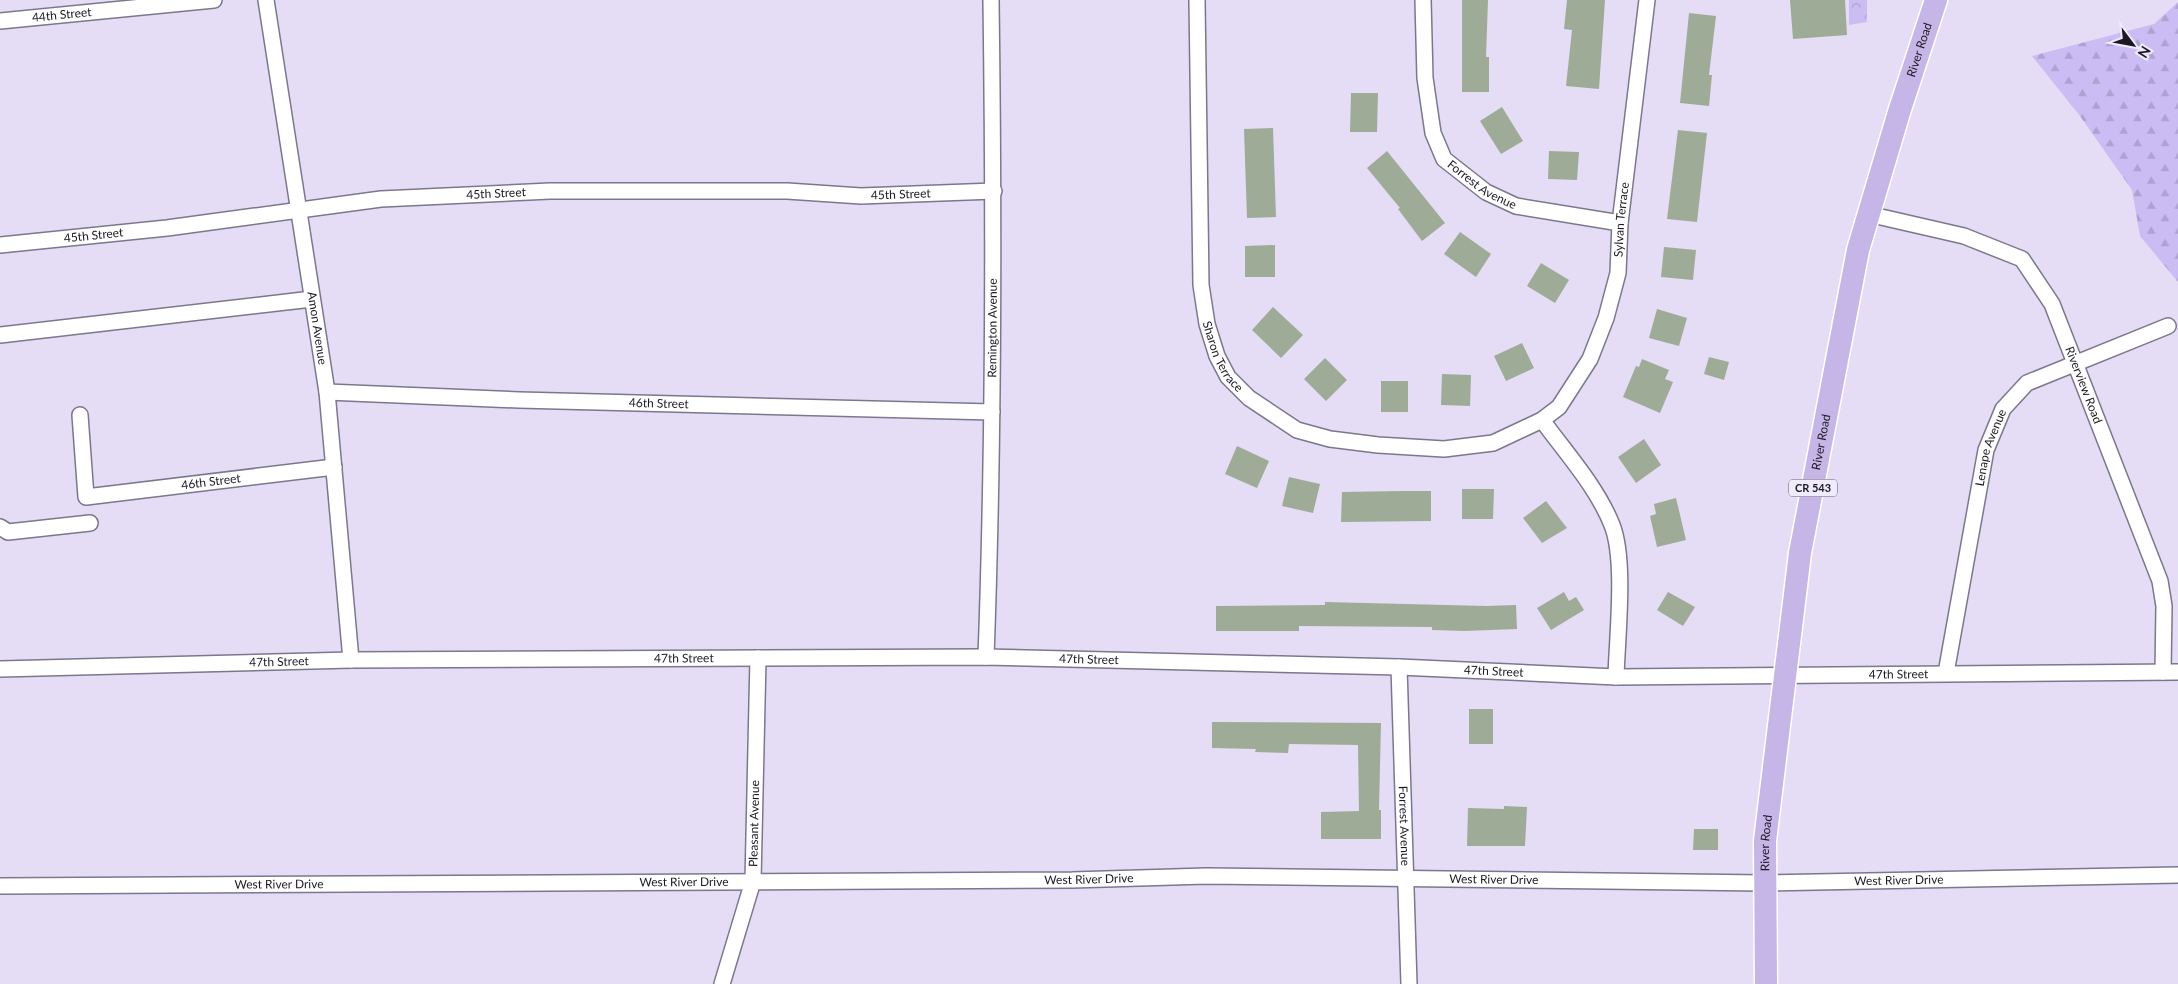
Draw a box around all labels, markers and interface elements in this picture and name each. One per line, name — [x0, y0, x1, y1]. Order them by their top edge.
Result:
street label: 44th Street — [31, 4, 93, 25]
north arrow — [2108, 20, 2158, 70]
street label: River Road — [1903, 21, 1935, 79]
text: N — [2134, 43, 2155, 61]
street label: Forrest Avenue — [1445, 157, 1519, 212]
street label: Sylvan Terrace — [1611, 181, 1632, 257]
street label: 45th Street — [466, 184, 527, 202]
street label: 45th Street — [871, 185, 932, 203]
street label: 45th Street — [63, 224, 125, 245]
street label: Remington Avenue — [984, 278, 1000, 378]
street label: Amon Avenue — [304, 290, 331, 366]
street label: Sharon Terrace — [1200, 319, 1247, 395]
street label: Riverview Road — [2062, 344, 2106, 426]
street label: 46th Street — [629, 395, 690, 411]
street label: Lenape Avenue — [1972, 407, 2009, 487]
street label: River Road — [1808, 413, 1833, 471]
street label: 46th Street — [180, 470, 242, 492]
road number: CR 543 — [1789, 479, 1837, 496]
street label: 47th Street — [654, 650, 714, 666]
street label: 47th Street — [1059, 651, 1120, 667]
street label: 47th Street — [249, 653, 310, 670]
street label: 47th Street — [1464, 662, 1525, 680]
street label: 47th Street — [1869, 666, 1929, 682]
street label: Pleasant Avenue — [745, 780, 762, 867]
street label: Forrest Avenue — [1396, 786, 1413, 866]
street label: River Road — [1757, 814, 1775, 871]
street label: West River Drive — [1044, 870, 1134, 887]
street label: West River Drive — [1449, 871, 1539, 887]
street label: West River Drive — [1854, 872, 1944, 888]
street label: West River Drive — [639, 874, 729, 889]
street label: West River Drive — [234, 876, 324, 892]

